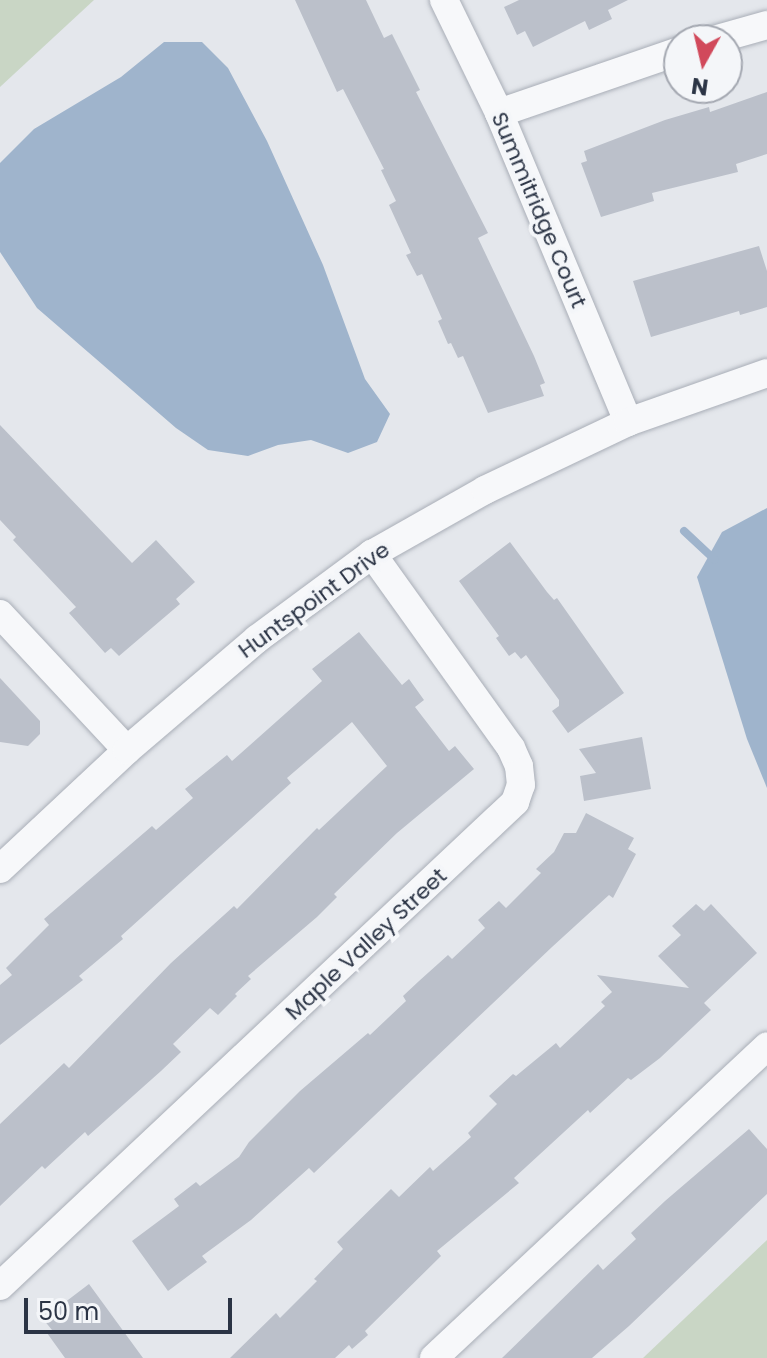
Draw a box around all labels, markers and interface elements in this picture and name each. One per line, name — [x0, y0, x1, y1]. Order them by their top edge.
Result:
north arrow — [663, 24, 743, 104]
text: N — [690, 70, 710, 103]
street label: Summitridge Court — [486, 108, 592, 312]
street label: Huntspoint Drive — [233, 536, 395, 664]
street label: Maple Valley Street — [280, 863, 452, 1025]
scale bar — [28, 1282, 236, 1332]
text: 50 m — [38, 1295, 99, 1328]

